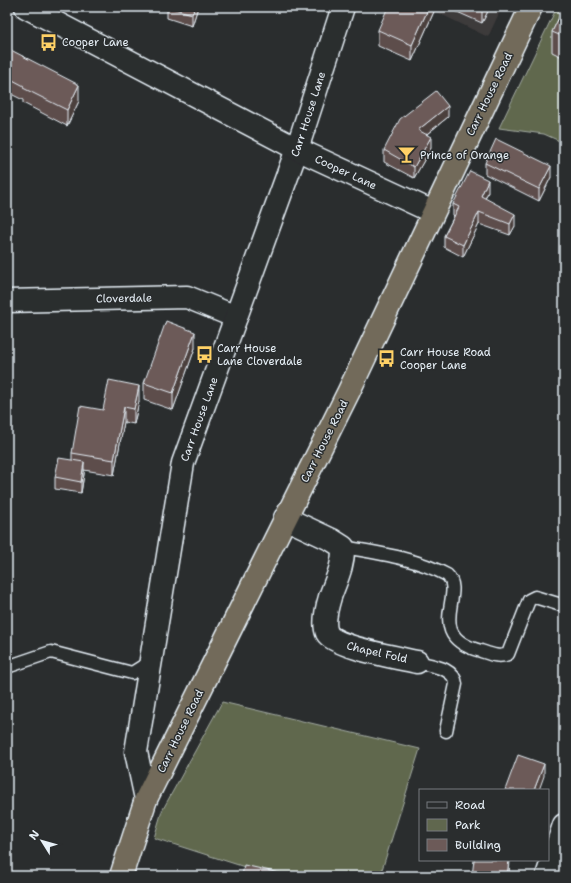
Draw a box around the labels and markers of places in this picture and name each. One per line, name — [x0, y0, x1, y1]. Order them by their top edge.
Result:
bus stop icon: Cooper Lane — [39, 32, 59, 52]
place label: Cooper Lane — [62, 35, 129, 50]
bar icon: Prince of Orange — [397, 145, 417, 165]
place label: Prince of Orange — [420, 148, 509, 163]
place label: Carr House Lane Cloverdale — [217, 341, 303, 369]
bus stop icon: Carr House Lane Cloverdale — [194, 344, 214, 364]
place label: Carr House Road Cooper Lane — [400, 345, 491, 373]
bus stop icon: Carr House Road Cooper Lane — [377, 348, 397, 368]

